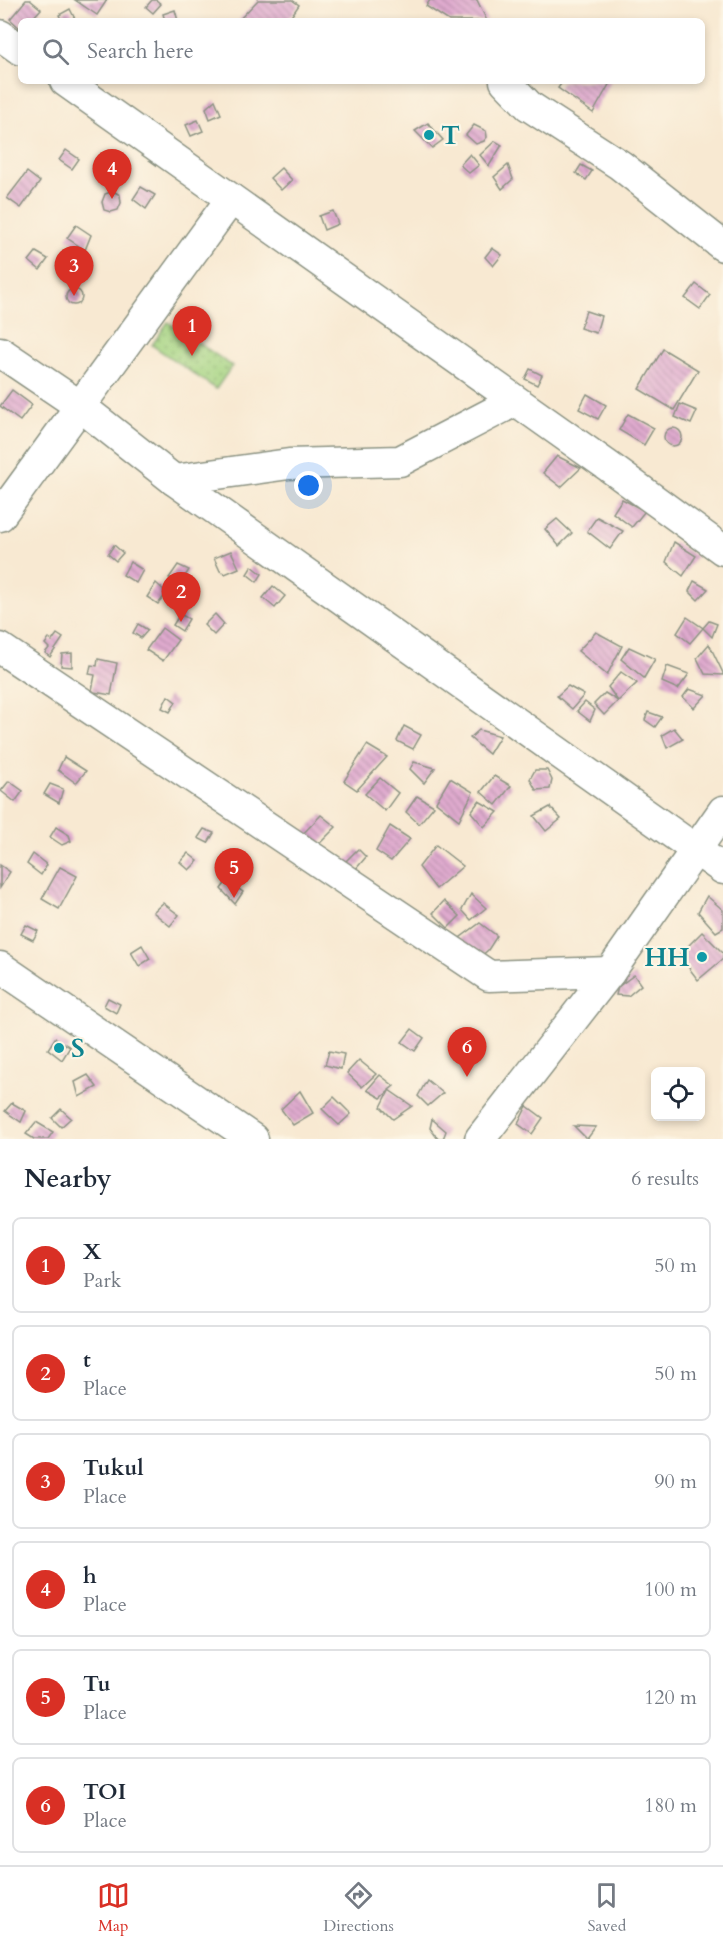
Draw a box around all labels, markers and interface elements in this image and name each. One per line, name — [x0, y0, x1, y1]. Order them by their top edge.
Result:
search box — [18, 18, 705, 84]
icon: search — [39, 35, 72, 68]
text: Search here — [87, 36, 194, 66]
place label: T — [441, 118, 460, 153]
marker: T — [422, 128, 436, 142]
pin: 4 — [92, 150, 132, 199]
pin: 3 — [54, 246, 94, 296]
pin: 1 — [172, 306, 212, 356]
your location — [294, 471, 323, 500]
pin: 2 — [162, 572, 201, 622]
pin: 5 — [214, 848, 254, 898]
place label: HH — [644, 940, 690, 975]
marker: HH — [695, 950, 709, 964]
pin: 6 — [448, 1028, 486, 1077]
place label: S — [71, 1031, 85, 1066]
marker: S — [52, 1041, 66, 1055]
map controls — [651, 1067, 705, 1121]
button: locate — [651, 1067, 705, 1121]
text: Nearby — [24, 1161, 112, 1196]
text: 6 results — [631, 1165, 699, 1192]
text: X — [83, 1237, 102, 1267]
text: 1 — [40, 1252, 51, 1279]
text: 50 m — [654, 1252, 697, 1279]
text: Park — [83, 1267, 121, 1294]
text: t — [83, 1345, 91, 1375]
text: 2 — [40, 1360, 51, 1387]
text: 50 m — [654, 1360, 697, 1387]
text: Place — [83, 1375, 127, 1402]
text: Tukul — [83, 1453, 144, 1483]
text: 3 — [40, 1468, 51, 1495]
text: 90 m — [654, 1468, 697, 1495]
text: Place — [83, 1483, 127, 1510]
text: h — [83, 1561, 97, 1591]
text: 4 — [40, 1576, 51, 1603]
text: 100 m — [644, 1576, 697, 1603]
text: Place — [83, 1591, 127, 1618]
text: Tu — [83, 1669, 111, 1699]
text: 5 — [40, 1684, 51, 1711]
text: 120 m — [644, 1684, 697, 1711]
text: Place — [83, 1699, 127, 1726]
text: TOI — [83, 1777, 126, 1807]
text: 6 — [40, 1792, 51, 1819]
text: 180 m — [644, 1792, 697, 1819]
text: Place — [83, 1807, 127, 1834]
tab: Map — [97, 1879, 130, 1937]
tab: Directions — [323, 1879, 394, 1937]
tab: Saved — [587, 1879, 626, 1937]

